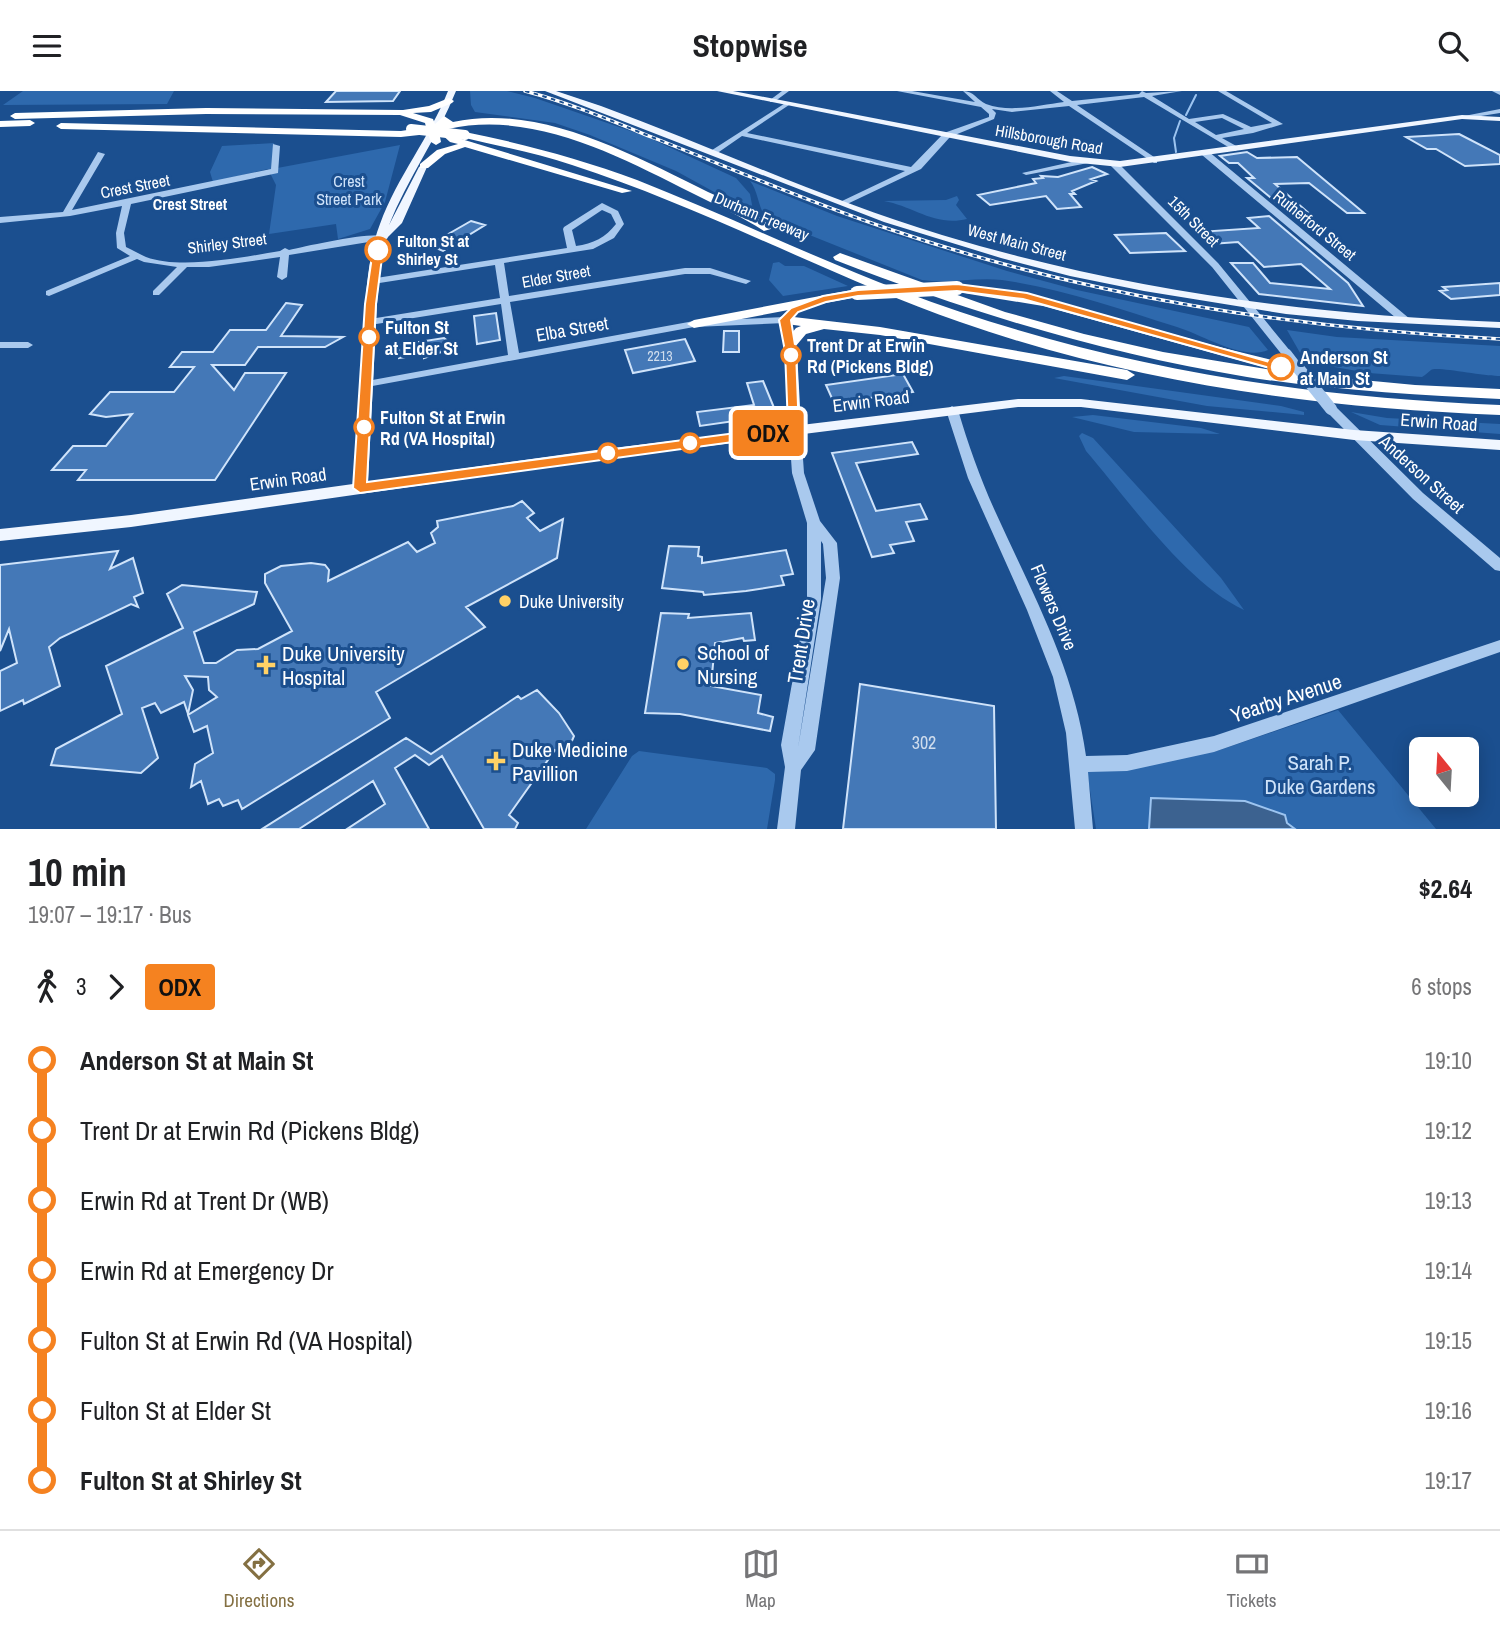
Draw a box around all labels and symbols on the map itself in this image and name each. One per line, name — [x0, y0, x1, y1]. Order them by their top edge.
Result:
street label: Hillsborough Road — [994, 119, 1104, 159]
street label: Crest Street — [99, 168, 172, 203]
park label: Crest Street Park — [316, 170, 382, 210]
street label: Rutherford Street — [1269, 185, 1361, 265]
street label: Durham Freeway — [711, 186, 813, 246]
street label: 15th Street — [1164, 191, 1225, 252]
district label: Crest Street — [153, 193, 228, 215]
street label: West Main Street — [965, 218, 1069, 266]
street label: Shirley Street — [186, 227, 268, 259]
place label: Fulton St at Shirley St — [397, 230, 470, 270]
marker: Fulton St at Shirley St — [365, 237, 391, 263]
street label: Elder Street — [520, 259, 592, 293]
street label: Elba Street — [534, 310, 610, 348]
place label: Fulton St at Elder St — [385, 315, 458, 361]
marker: Fulton St at Elder St — [359, 327, 379, 347]
place label: Trent Dr at Erwin Rd (Pickens Bldg) — [807, 333, 933, 379]
marker: Trent Dr at Erwin Rd (Pickens Bldg) — [781, 345, 801, 365]
place label: Anderson St at Main St — [1300, 345, 1388, 391]
house number: 2213 — [647, 347, 673, 365]
marker: Anderson St at Main St — [1268, 354, 1294, 380]
street label: Erwin Road — [831, 384, 911, 418]
place label: Fulton St at Erwin Rd (VA Hospital) — [380, 405, 505, 451]
street label: Erwin Road — [1400, 407, 1478, 437]
line badge: ODX — [728, 410, 808, 456]
marker: Fulton St at Erwin Rd (VA Hospital) — [354, 417, 374, 437]
street label: Anderson Street — [1373, 428, 1470, 519]
unlabelled marker — [680, 433, 700, 453]
unlabelled marker — [598, 443, 618, 463]
street label: Erwin Road — [248, 461, 328, 497]
street label: Flowers Drive — [1025, 560, 1083, 654]
place label: Duke University — [519, 589, 625, 614]
marker: Duke University — [497, 593, 513, 609]
street label: Trent Drive — [780, 597, 822, 685]
place label: School of Nursing — [697, 638, 769, 691]
place label: Duke University Hospital — [282, 639, 405, 692]
marker: Duke University Hospital — [256, 655, 276, 675]
marker: School of Nursing — [675, 656, 691, 672]
street label: Yearby Avenue — [1227, 666, 1345, 730]
house number: 302 — [912, 730, 936, 755]
place label: Duke Medicine Pavillion — [512, 735, 628, 788]
north arrow — [1409, 737, 1479, 807]
park label: Sarah P. Duke Gardens — [1264, 748, 1376, 801]
marker: Duke Medicine Pavillion — [486, 751, 506, 771]

